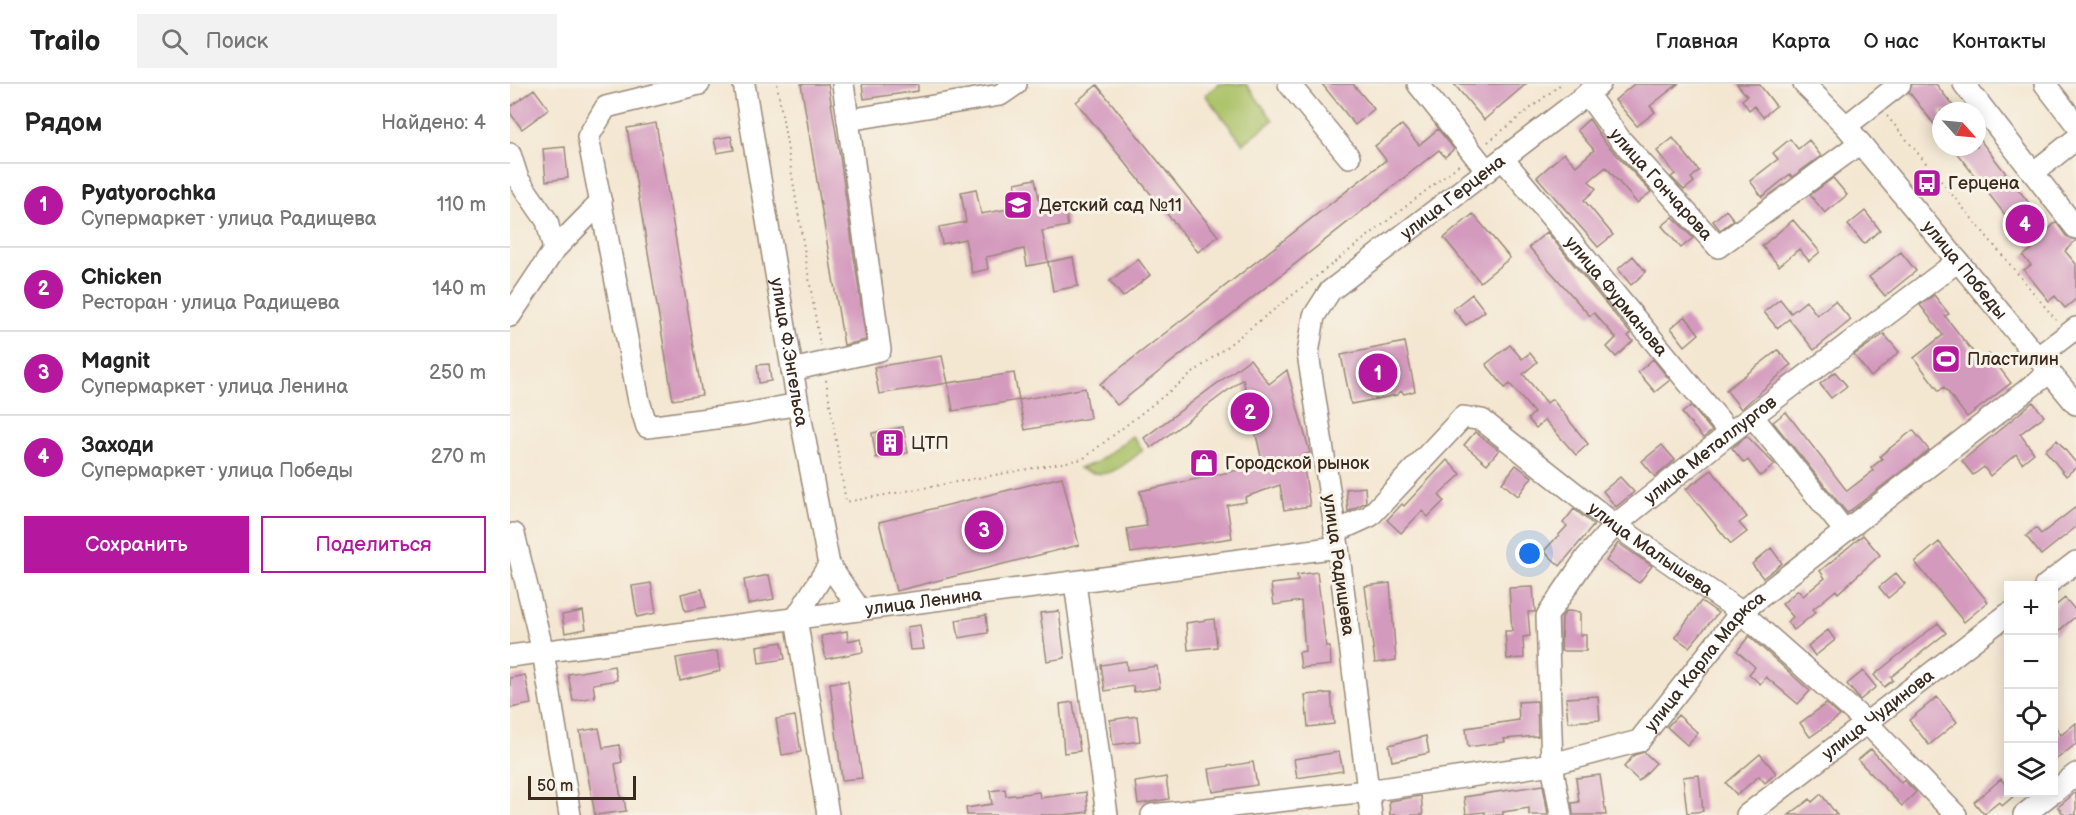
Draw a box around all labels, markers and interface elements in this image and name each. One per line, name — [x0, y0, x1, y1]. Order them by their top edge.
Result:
search box — [137, 14, 557, 68]
text: Trailo — [30, 25, 101, 58]
icon: search — [158, 25, 191, 58]
text: Поиск — [206, 28, 268, 55]
text: Главная — [1655, 29, 1738, 54]
text: Карта — [1771, 29, 1830, 54]
text: О нас — [1863, 29, 1919, 54]
text: Контакты — [1952, 29, 2046, 54]
north arrow — [1932, 102, 1986, 156]
text: Рядом — [24, 108, 102, 139]
text: Найдено: 4 — [381, 111, 486, 135]
street label: улица Гончарова — [1605, 124, 1717, 245]
street label: улица Герцена — [1396, 150, 1510, 244]
bus stop icon: Герцена — [1911, 167, 1943, 199]
place label: Герцена — [1948, 173, 2020, 194]
text: Pyatyorochka — [81, 180, 216, 207]
school or university icon: Детский сад №11 — [1002, 189, 1034, 221]
text: 1 — [39, 193, 48, 217]
text: 110 m — [437, 193, 486, 217]
place label: Детский сад №11 — [1039, 195, 1182, 216]
pin: 4 — [2006, 202, 2044, 246]
text: Супермаркет · улица Радищева — [81, 207, 377, 231]
street label: улица Победы — [1918, 217, 2011, 324]
street label: улица Фурманова — [1560, 232, 1672, 361]
text: Chicken — [81, 264, 162, 291]
street label: улица Ф.Энгельса — [766, 276, 812, 429]
text: 2 — [38, 277, 49, 301]
text: 140 m — [432, 277, 486, 301]
text: Ресторан · улица Радищева — [81, 291, 340, 315]
sports icon: Пластилин — [1930, 343, 1962, 375]
text: Magnit — [81, 348, 150, 375]
place label: Пластилин — [1967, 349, 2059, 370]
pin: 1 — [1358, 350, 1398, 396]
text: 3 — [38, 361, 49, 385]
text: 250 m — [429, 361, 486, 385]
text: Супермаркет · улица Ленина — [81, 375, 348, 399]
pin: 2 — [1230, 390, 1270, 434]
street label: улица Металлургов — [1640, 391, 1781, 509]
building icon: ЦТП — [874, 427, 906, 459]
text: Заходи — [81, 432, 154, 459]
place label: ЦТП — [911, 433, 949, 454]
text: 4 — [38, 445, 49, 469]
text: 270 m — [431, 445, 486, 469]
shop icon: Городской рынок — [1188, 447, 1220, 479]
place label: Городской рынок — [1225, 453, 1370, 474]
text: Супермаркет · улица Победы — [81, 459, 353, 483]
street label: улица Радищева — [1318, 493, 1359, 637]
street label: улица Малышева — [1584, 498, 1717, 601]
pin: 3 — [964, 508, 1004, 552]
button: Сохранить — [24, 516, 249, 573]
button: Поделиться — [261, 516, 486, 573]
your location — [1515, 539, 1544, 568]
map controls — [2004, 581, 2058, 797]
button: + — [2004, 581, 2058, 635]
street label: улица Ленина — [864, 584, 983, 620]
street label: улица Карла Маркса — [1640, 587, 1770, 736]
button: − — [2004, 635, 2058, 689]
street label: улица Чудинова — [1818, 665, 1938, 764]
button: locate — [2004, 689, 2058, 743]
button: layers — [2004, 743, 2058, 797]
scale bar — [528, 773, 636, 800]
text: 50 m — [537, 777, 573, 796]

